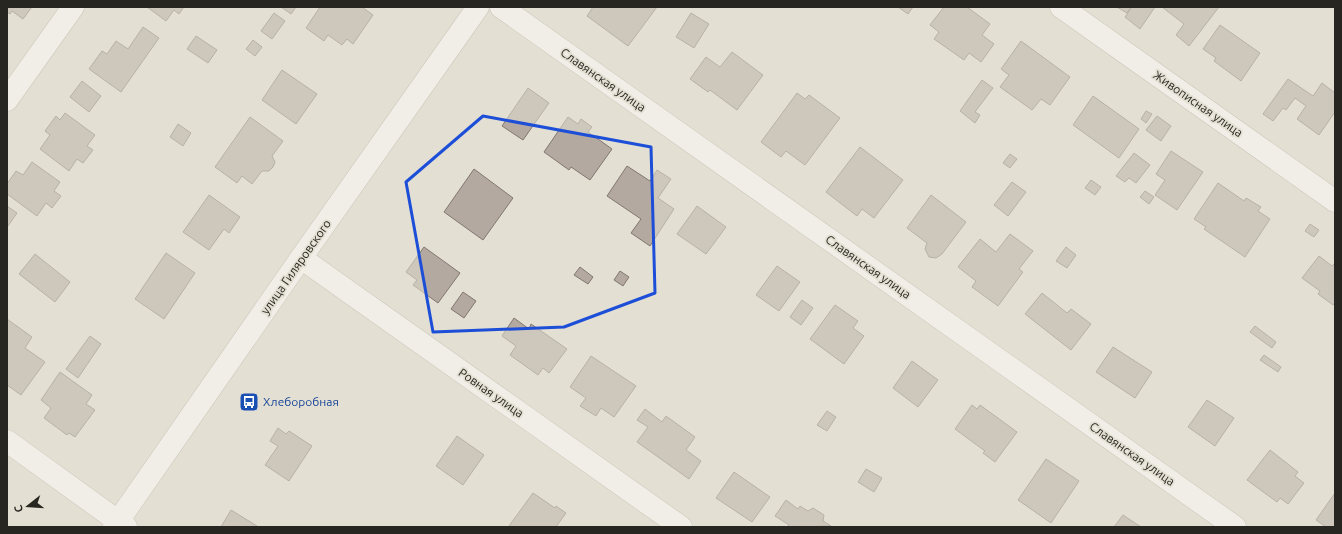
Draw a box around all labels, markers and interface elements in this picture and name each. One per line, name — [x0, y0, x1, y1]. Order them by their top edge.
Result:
street label: Славянская улица — [558, 45, 648, 114]
street label: Живописная улица — [1151, 68, 1245, 139]
street label: улица Гиляровского — [258, 217, 333, 316]
street label: Славянская улица — [823, 232, 913, 301]
street label: Ровная улица — [456, 365, 526, 420]
bus stop icon: Хлеборобная — [238, 391, 260, 413]
place label: Хлеборобная — [263, 395, 339, 408]
street label: Славянская улица — [1087, 419, 1177, 488]
north arrow — [8, 486, 48, 526]
text: С — [12, 504, 25, 514]

